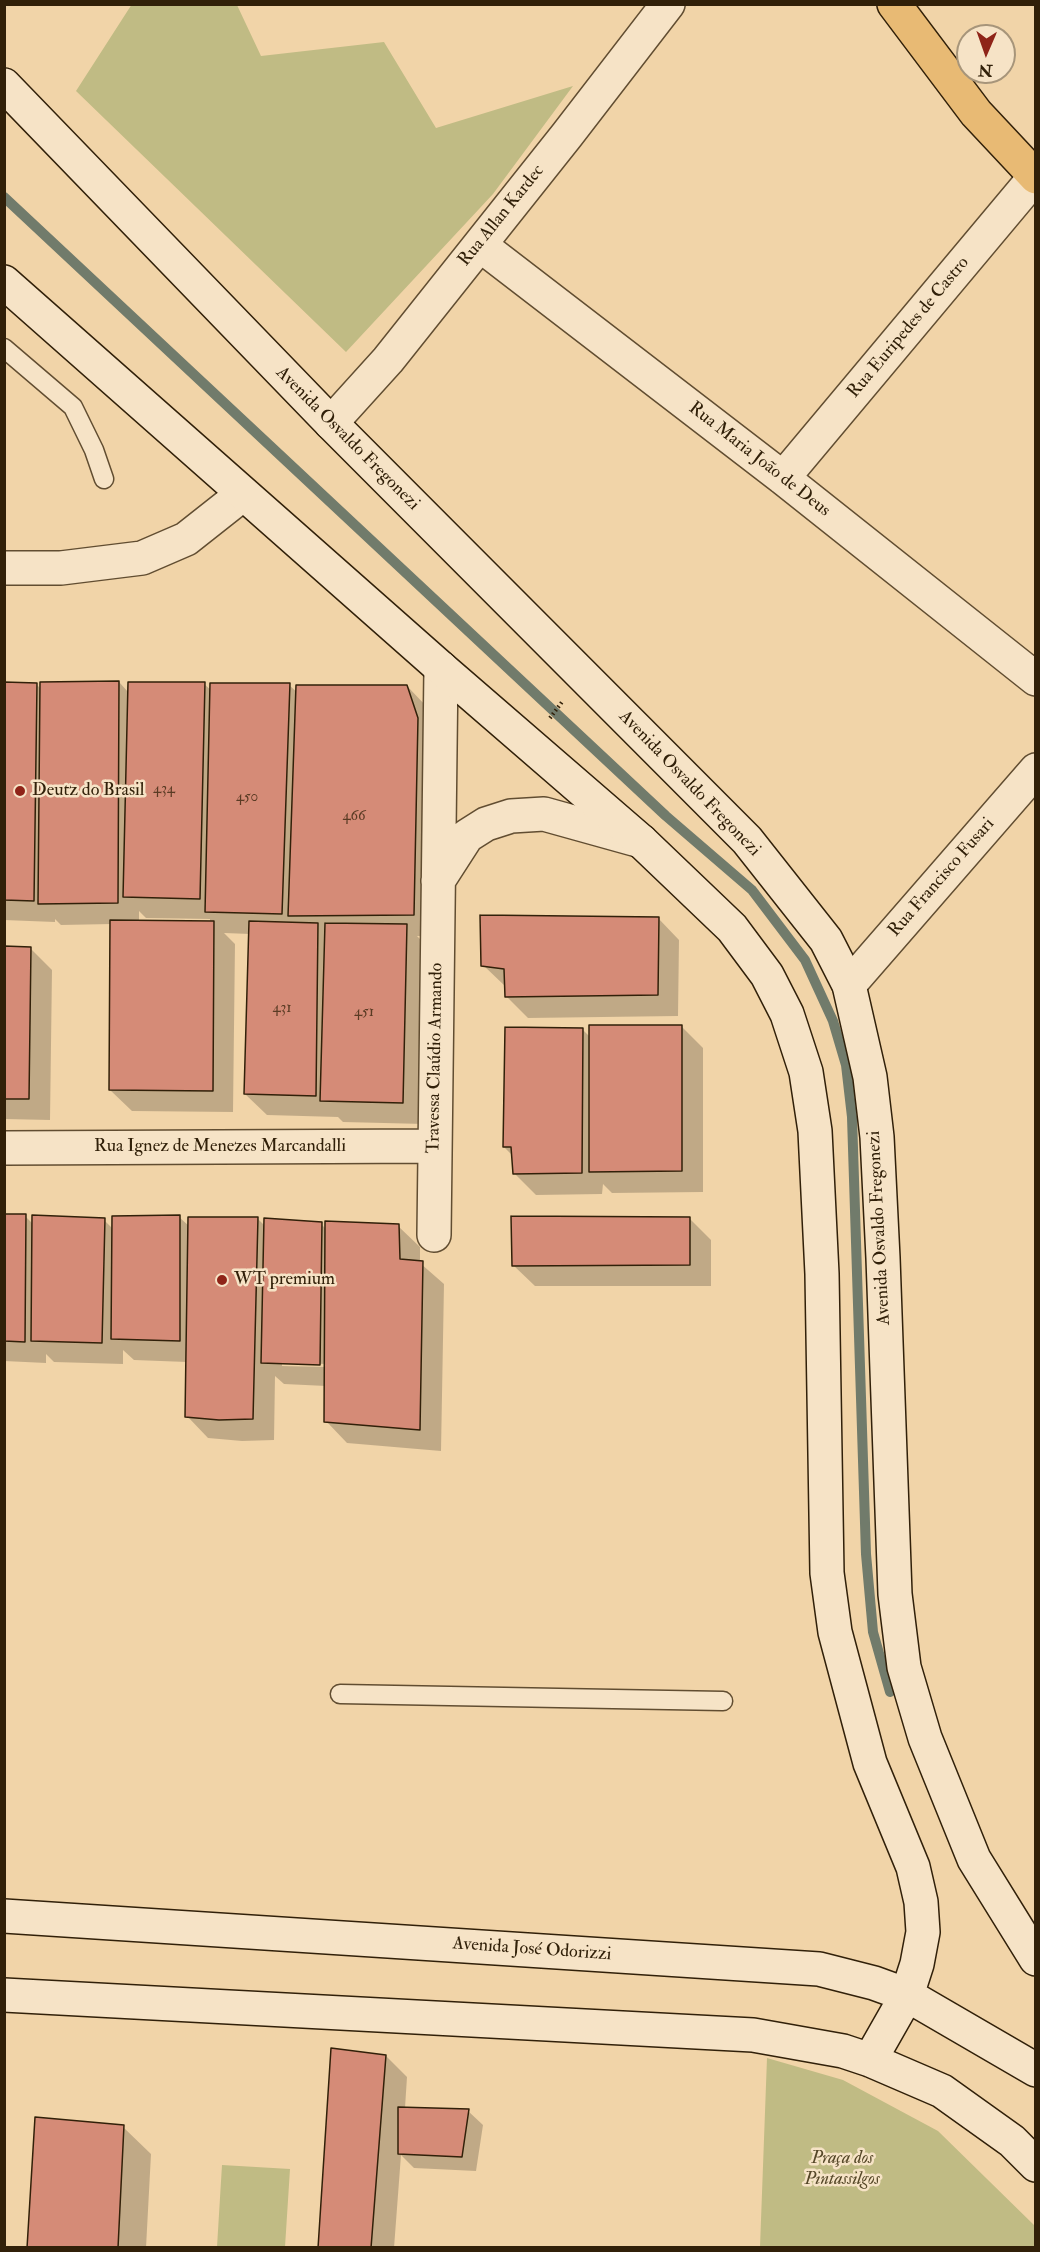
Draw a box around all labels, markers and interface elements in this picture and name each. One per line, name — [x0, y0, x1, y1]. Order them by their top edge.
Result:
north arrow — [956, 24, 1016, 84]
text: N — [978, 60, 993, 80]
street label: Rua Allan Kardec — [454, 161, 550, 271]
street label: Rua Euripedes de Castro — [844, 253, 974, 403]
street label: Avenida Osvaldo Fregonezi — [271, 363, 423, 515]
street label: Rua Maria João de Deus — [684, 398, 834, 522]
street label: Avenida Osvaldo Fregonezi — [614, 706, 764, 862]
place label: Deutz do Brasil — [32, 780, 144, 802]
house number: 434 — [153, 781, 175, 799]
marker: Deutz do Brasil — [13, 784, 27, 798]
house number: 450 — [236, 789, 258, 807]
house number: 466 — [342, 808, 366, 826]
street label: Rua Francisco Fusari — [884, 814, 1000, 942]
street label: Travessa Claúdio Armando — [424, 962, 448, 1154]
house number: 431 — [272, 1000, 292, 1018]
house number: 451 — [354, 1004, 374, 1022]
street label: Avenida Osvaldo Fregonezi — [864, 1130, 896, 1326]
street label: Rua Ignez de Menezes Marcandalli — [94, 1136, 346, 1158]
place label: WT premium — [234, 1269, 335, 1291]
marker: WT premium — [215, 1273, 229, 1287]
street label: Avenida José Odorizzi — [452, 1934, 612, 1966]
park label: Praça dos Pintassilgos — [804, 2148, 880, 2190]

